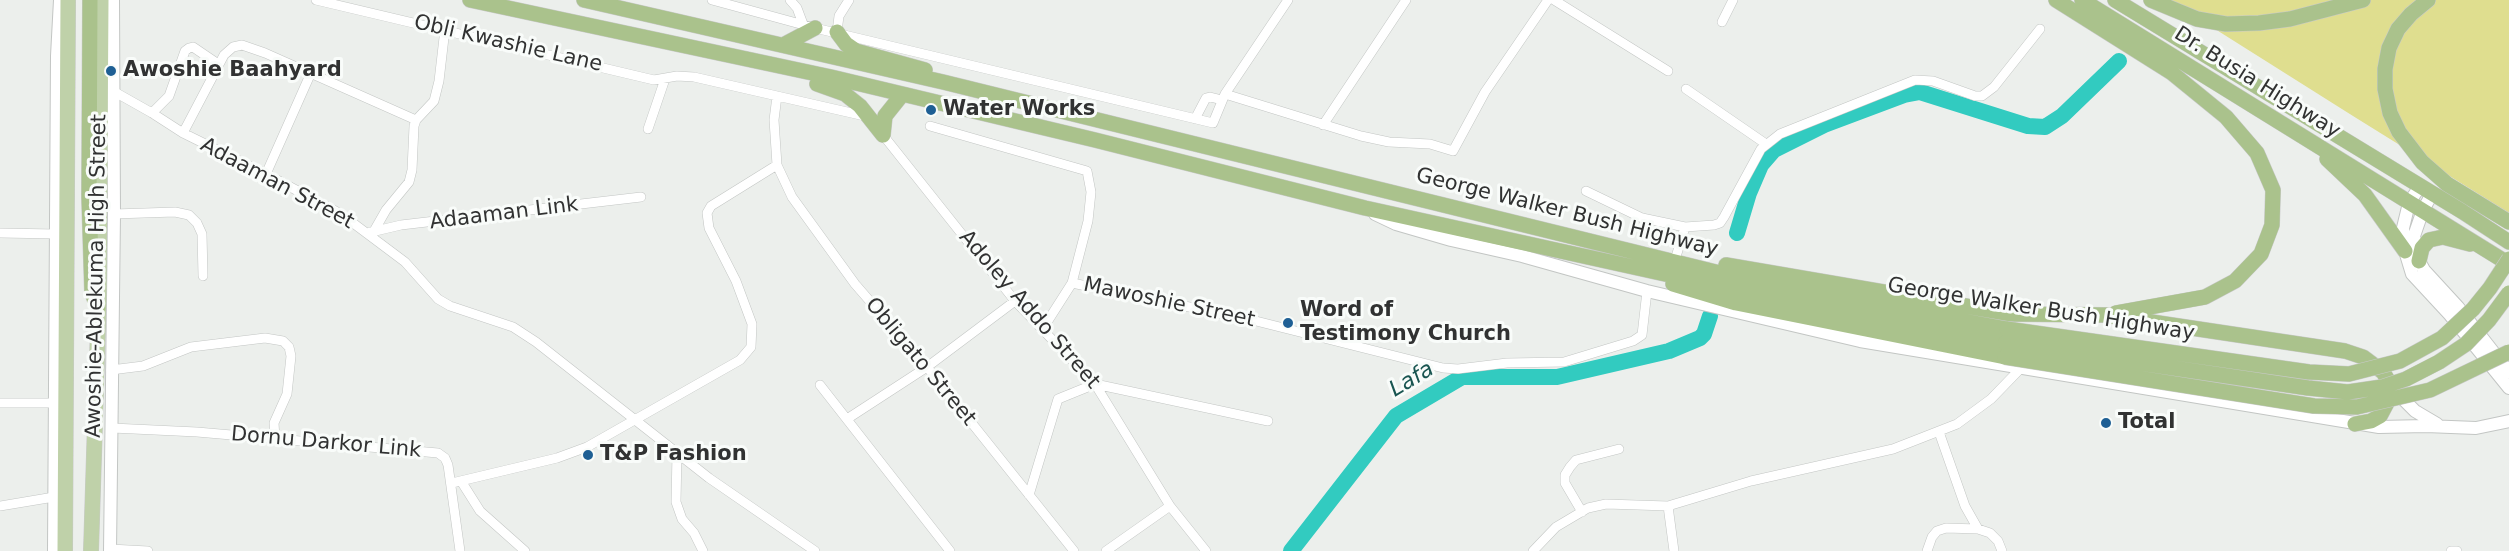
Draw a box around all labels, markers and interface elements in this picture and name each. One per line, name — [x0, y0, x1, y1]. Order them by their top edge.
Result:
street label: Obli Kwashie Lane — [411, 10, 605, 78]
street label: Dr. Busia Highway — [2169, 22, 2345, 144]
place label: Awoshie Baahyard — [123, 58, 342, 84]
marker: Awoshie Baahyard — [104, 64, 118, 78]
place label: Water Works — [943, 97, 1095, 123]
marker: Water Works — [924, 103, 938, 117]
street label: Awoshie-Ablekuma High Street — [82, 114, 112, 438]
street label: Adaaman Street — [196, 133, 358, 235]
street label: George Walker Bush Highway — [1413, 163, 1721, 263]
street label: Adaaman Link — [428, 192, 580, 236]
street label: Adoley Addo Street — [953, 225, 1105, 395]
street label: Mawoshie Street — [1081, 273, 1257, 333]
street label: George Walker Bush Highway — [1886, 273, 2196, 347]
street label: Obligato Street — [859, 293, 981, 431]
place label: Word of Testimony Church — [1300, 298, 1511, 348]
marker: Word of Testimony Church — [1281, 316, 1295, 330]
water label: Lafa — [1385, 357, 1439, 403]
place label: Total — [2118, 410, 2175, 436]
marker: Total — [2099, 416, 2113, 430]
street label: Dornu Darkor Link — [230, 422, 422, 464]
place label: T&P Fashion — [600, 442, 747, 468]
marker: T&P Fashion — [581, 448, 595, 462]

